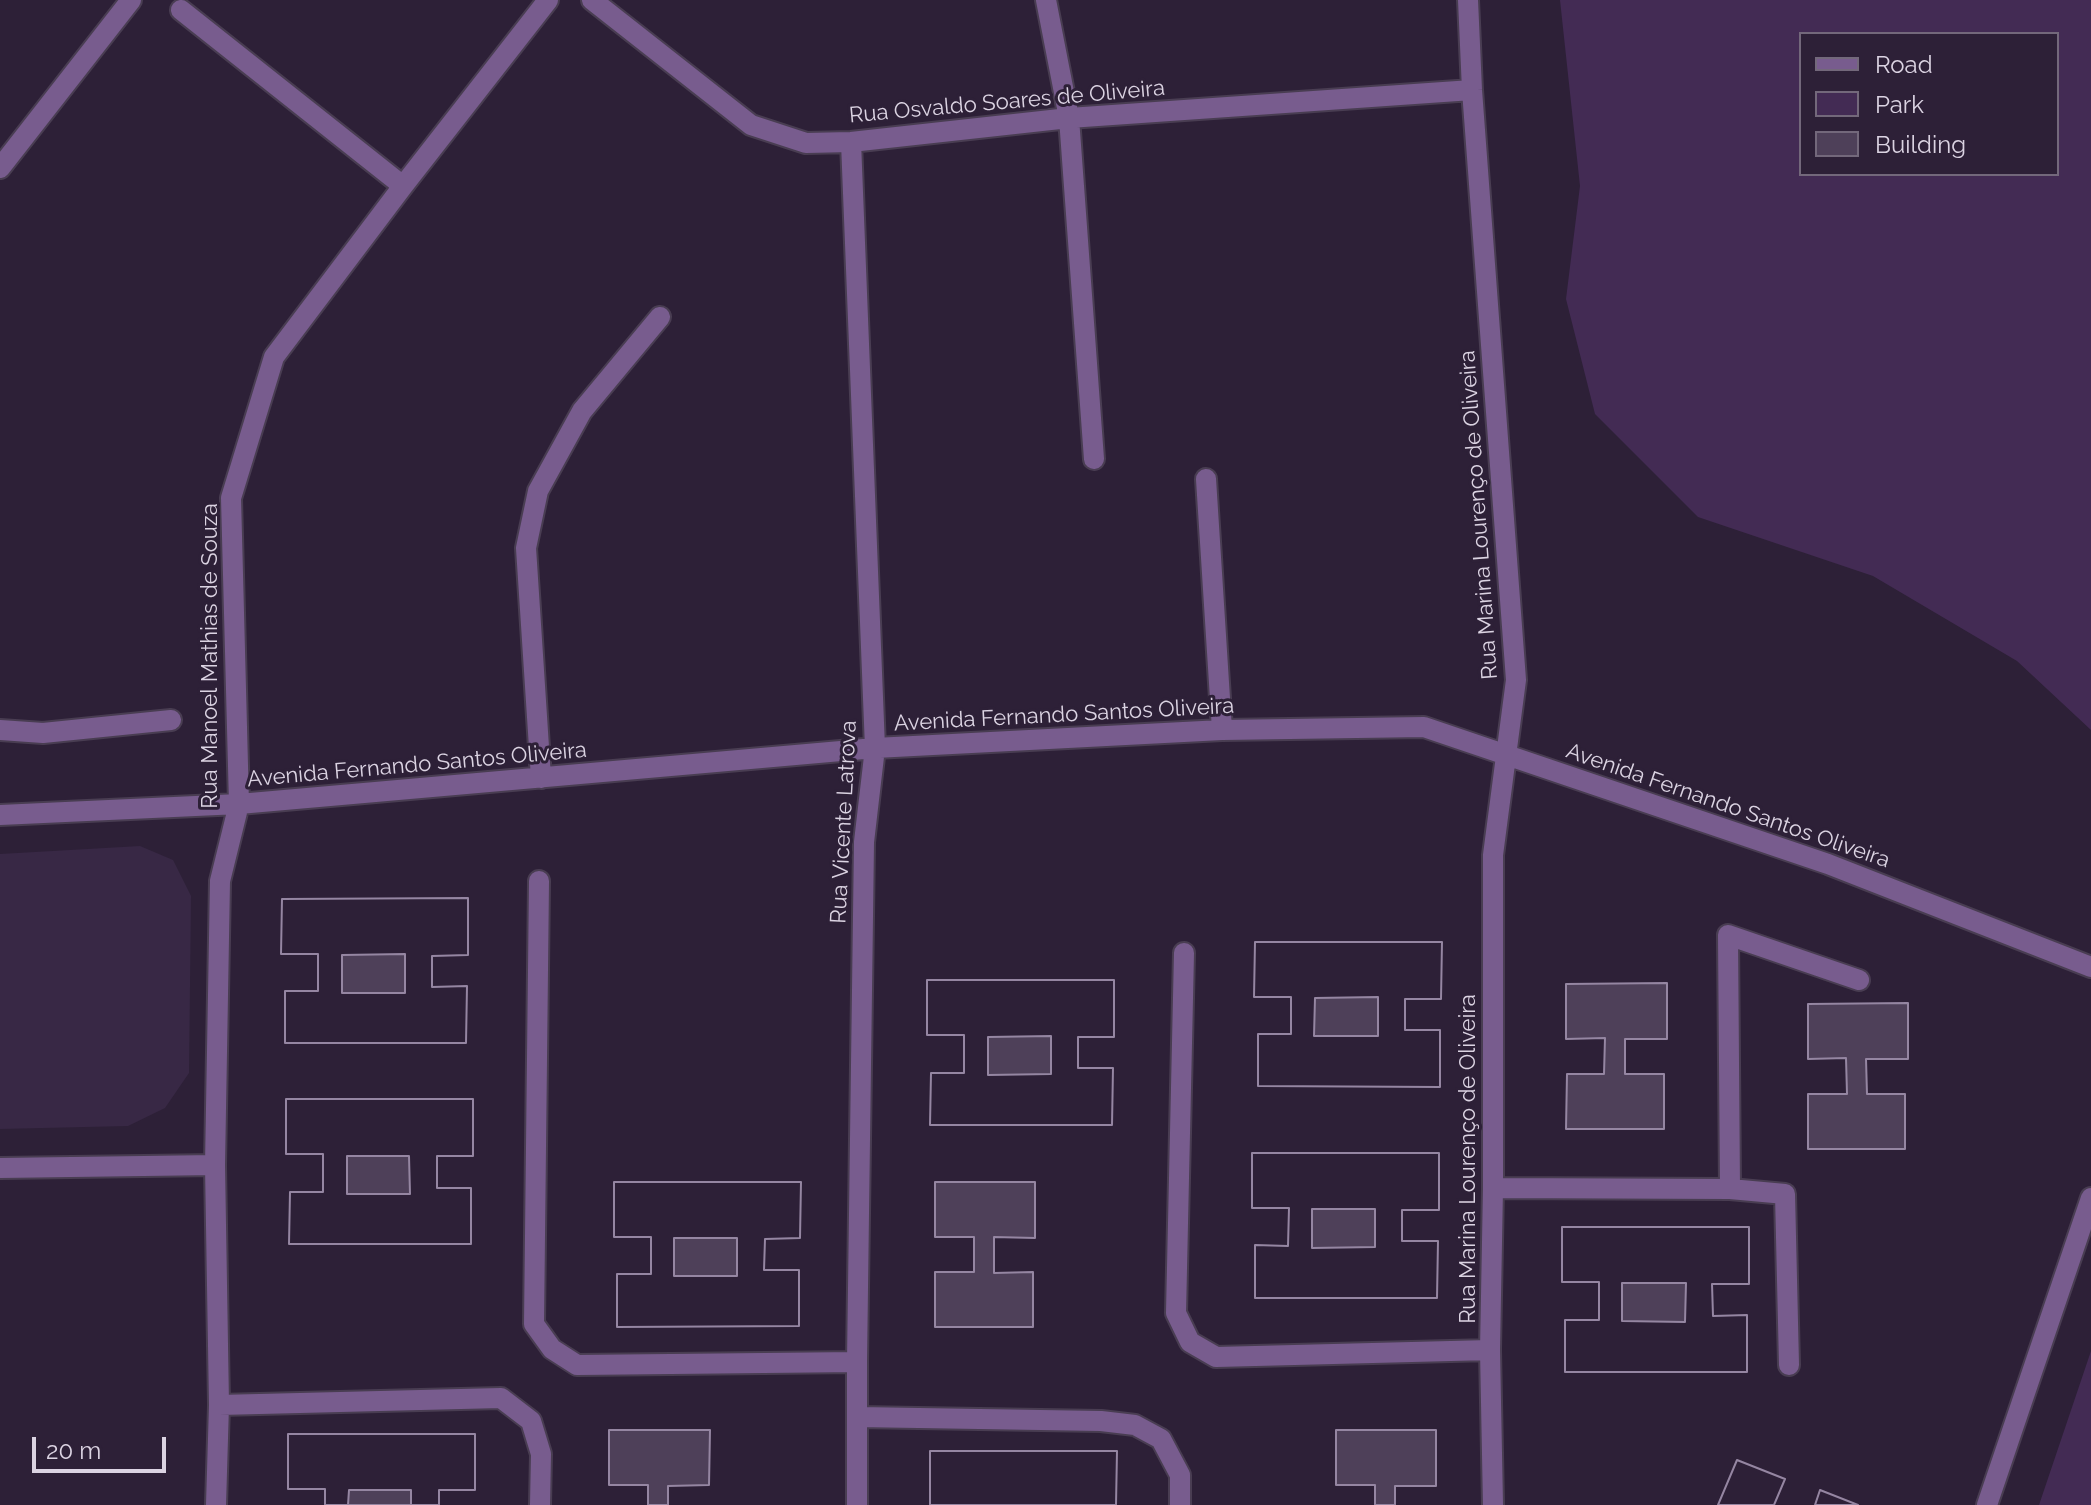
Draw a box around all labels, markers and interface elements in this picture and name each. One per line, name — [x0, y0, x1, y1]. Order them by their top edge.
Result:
legend — [1799, 32, 2059, 176]
text: Road — [1875, 50, 1933, 79]
street label: Rua Osvaldo Soares de Oliveira — [848, 75, 1166, 129]
text: Park — [1875, 90, 1924, 119]
text: Building — [1875, 130, 1966, 159]
street label: Rua Marina Lourenço de Oliveira — [1454, 350, 1504, 680]
street label: Rua Manoel Mathias de Souza — [197, 503, 223, 809]
street label: Avenida Fernando Santos Oliveira — [893, 693, 1235, 737]
street label: Rua Vicente Latrova — [825, 720, 863, 924]
street label: Avenida Fernando Santos Oliveira — [246, 737, 588, 793]
street label: Avenida Fernando Santos Oliveira — [1563, 738, 1893, 874]
street label: Rua Marina Lourenço de Oliveira — [1455, 994, 1481, 1324]
scale bar — [36, 1421, 170, 1471]
text: 20 m — [46, 1436, 101, 1465]

